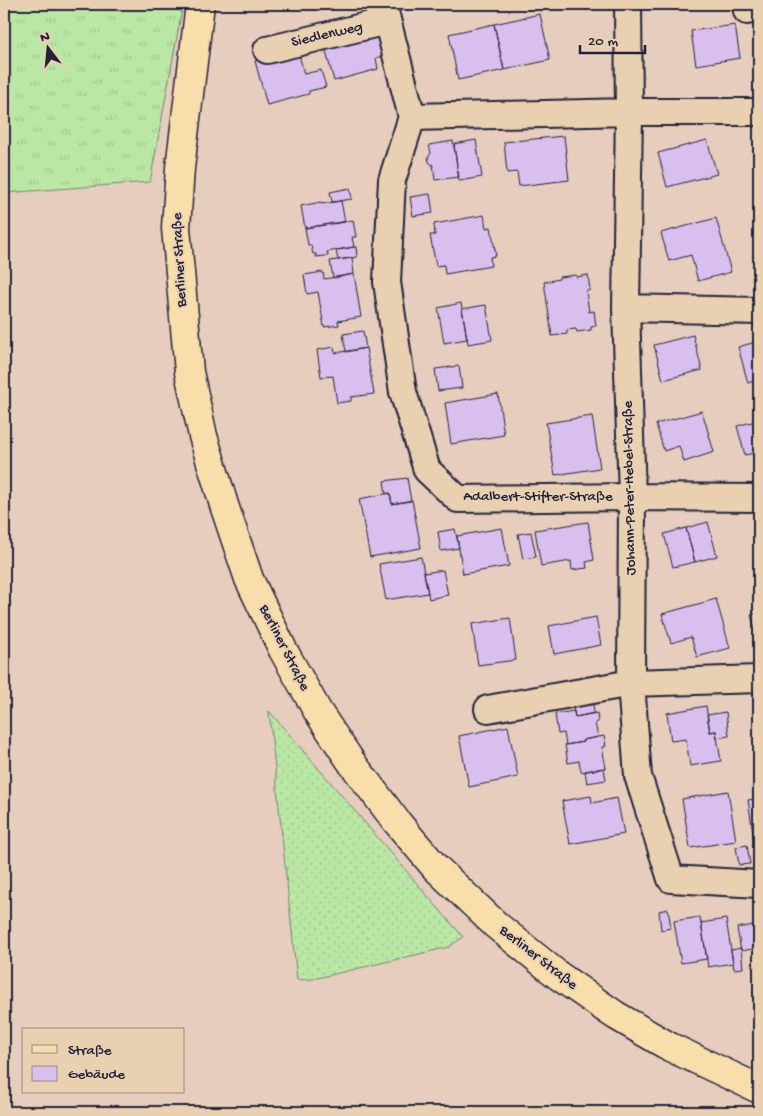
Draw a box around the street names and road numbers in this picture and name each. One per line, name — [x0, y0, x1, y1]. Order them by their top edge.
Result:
street label: Siedlenweg — [290, 18, 364, 52]
street label: Berliner Straße — [169, 212, 192, 309]
street label: Johann-Peter-Hebel-Straße — [619, 400, 641, 575]
street label: Adalbert-Stifter-Straße — [463, 488, 613, 506]
street label: Berliner Straße — [254, 601, 314, 694]
street label: Berliner Straße — [494, 921, 581, 994]

